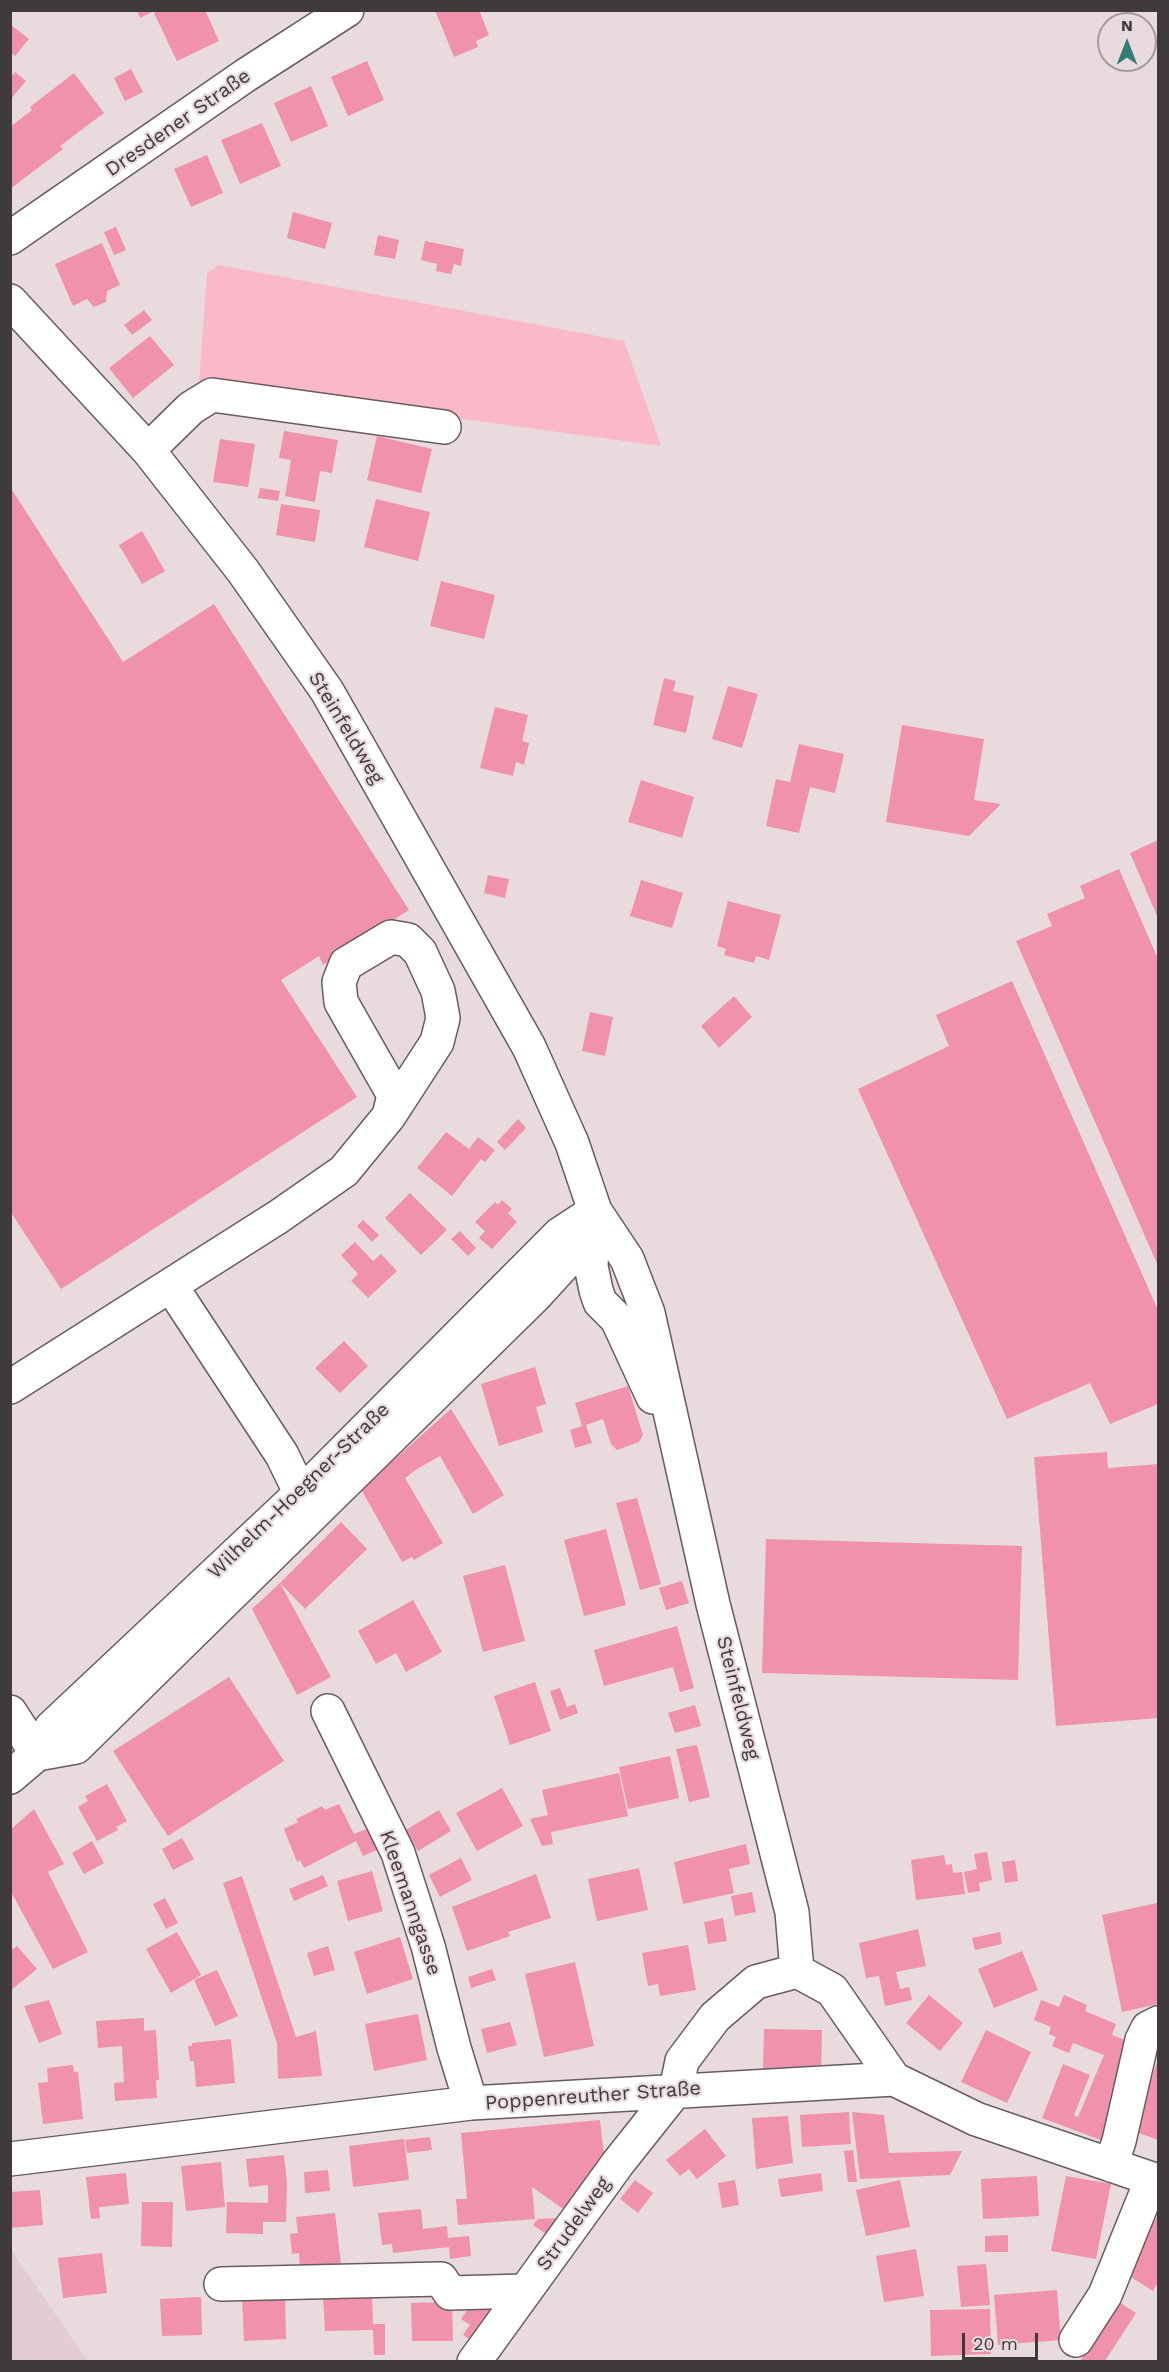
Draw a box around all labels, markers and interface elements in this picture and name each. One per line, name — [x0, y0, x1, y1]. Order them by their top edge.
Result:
north arrow — [1097, 12, 1157, 72]
text: N — [1121, 16, 1133, 35]
street label: Dresdener Straße — [101, 64, 255, 182]
street label: Steinfeldweg — [303, 668, 389, 788]
street label: Wilhelm-Hoegner-Straße — [203, 1398, 395, 1584]
street label: Steinfeldweg — [711, 1634, 765, 1762]
street label: Kleemanngasse — [374, 1827, 446, 1979]
street label: Poppenreuther Straße — [484, 2076, 702, 2116]
street label: Strudelweg — [532, 2172, 616, 2276]
scale bar — [965, 2321, 1042, 2359]
text: 20 m — [973, 2333, 1018, 2354]

